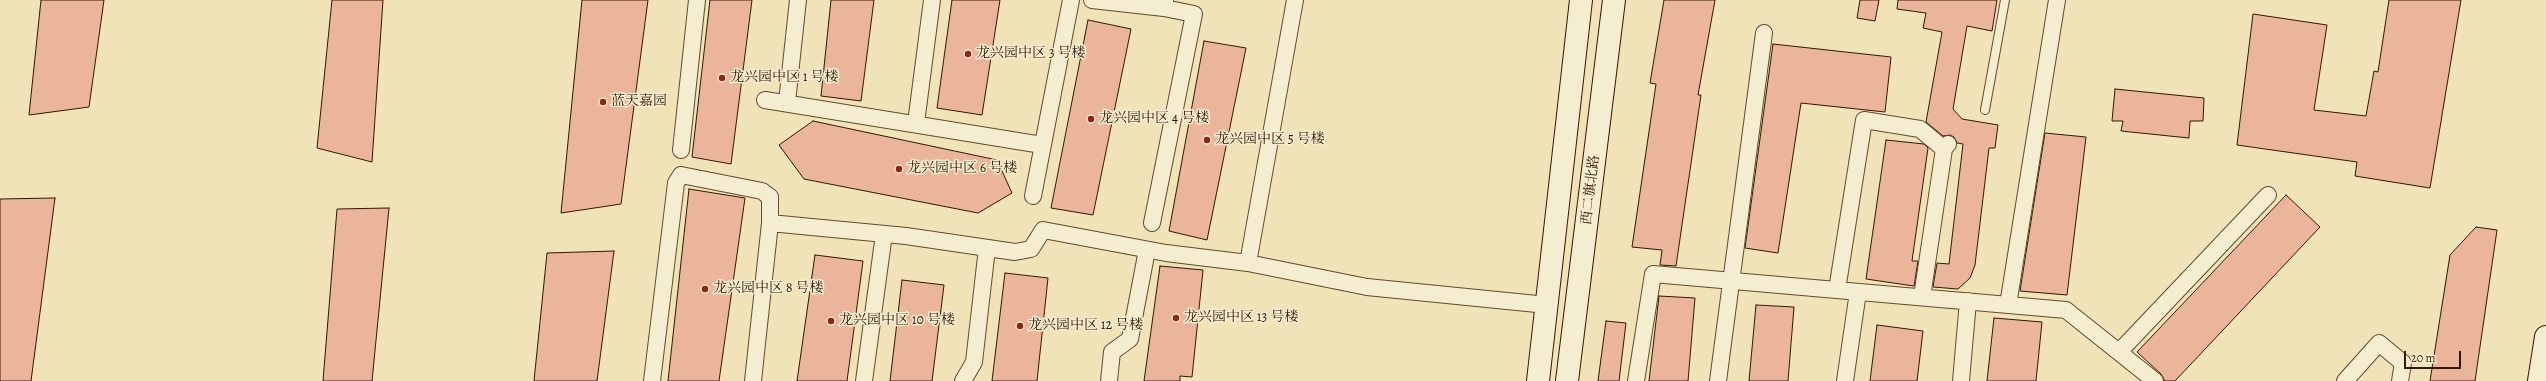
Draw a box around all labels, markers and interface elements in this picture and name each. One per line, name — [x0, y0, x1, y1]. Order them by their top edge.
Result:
place label: 龙兴园中区 3 号楼 — [976, 46, 1085, 62]
marker: 龙兴园中区 3 号楼 — [963, 49, 973, 59]
place label: 龙兴园中区 1 号楼 — [730, 70, 838, 86]
marker: 龙兴园中区 1 号楼 — [717, 73, 727, 83]
place label: 蓝天嘉园 — [611, 94, 667, 110]
marker: 蓝天嘉园 — [598, 97, 608, 107]
place label: 龙兴园中区 4 号楼 — [1099, 111, 1209, 127]
marker: 龙兴园中区 4 号楼 — [1086, 114, 1096, 124]
place label: 龙兴园中区 5 号楼 — [1215, 132, 1325, 148]
marker: 龙兴园中区 5 号楼 — [1202, 135, 1212, 145]
street label: 西二旗北路 — [1578, 154, 1604, 226]
place label: 龙兴园中区 6 号楼 — [907, 161, 1017, 177]
marker: 龙兴园中区 6 号楼 — [894, 164, 904, 174]
place label: 龙兴园中区 8 号楼 — [713, 281, 823, 297]
marker: 龙兴园中区 8 号楼 — [700, 284, 710, 294]
place label: 龙兴园中区 13 号楼 — [1184, 310, 1298, 326]
place label: 龙兴园中区 10 号楼 — [839, 313, 955, 329]
marker: 龙兴园中区 13 号楼 — [1171, 313, 1181, 323]
marker: 龙兴园中区 10 号楼 — [826, 316, 836, 326]
place label: 龙兴园中区 12 号楼 — [1028, 318, 1143, 334]
marker: 龙兴园中区 12 号楼 — [1015, 321, 1025, 331]
scale bar — [2406, 343, 2463, 369]
text: 20 m — [2411, 350, 2435, 366]

